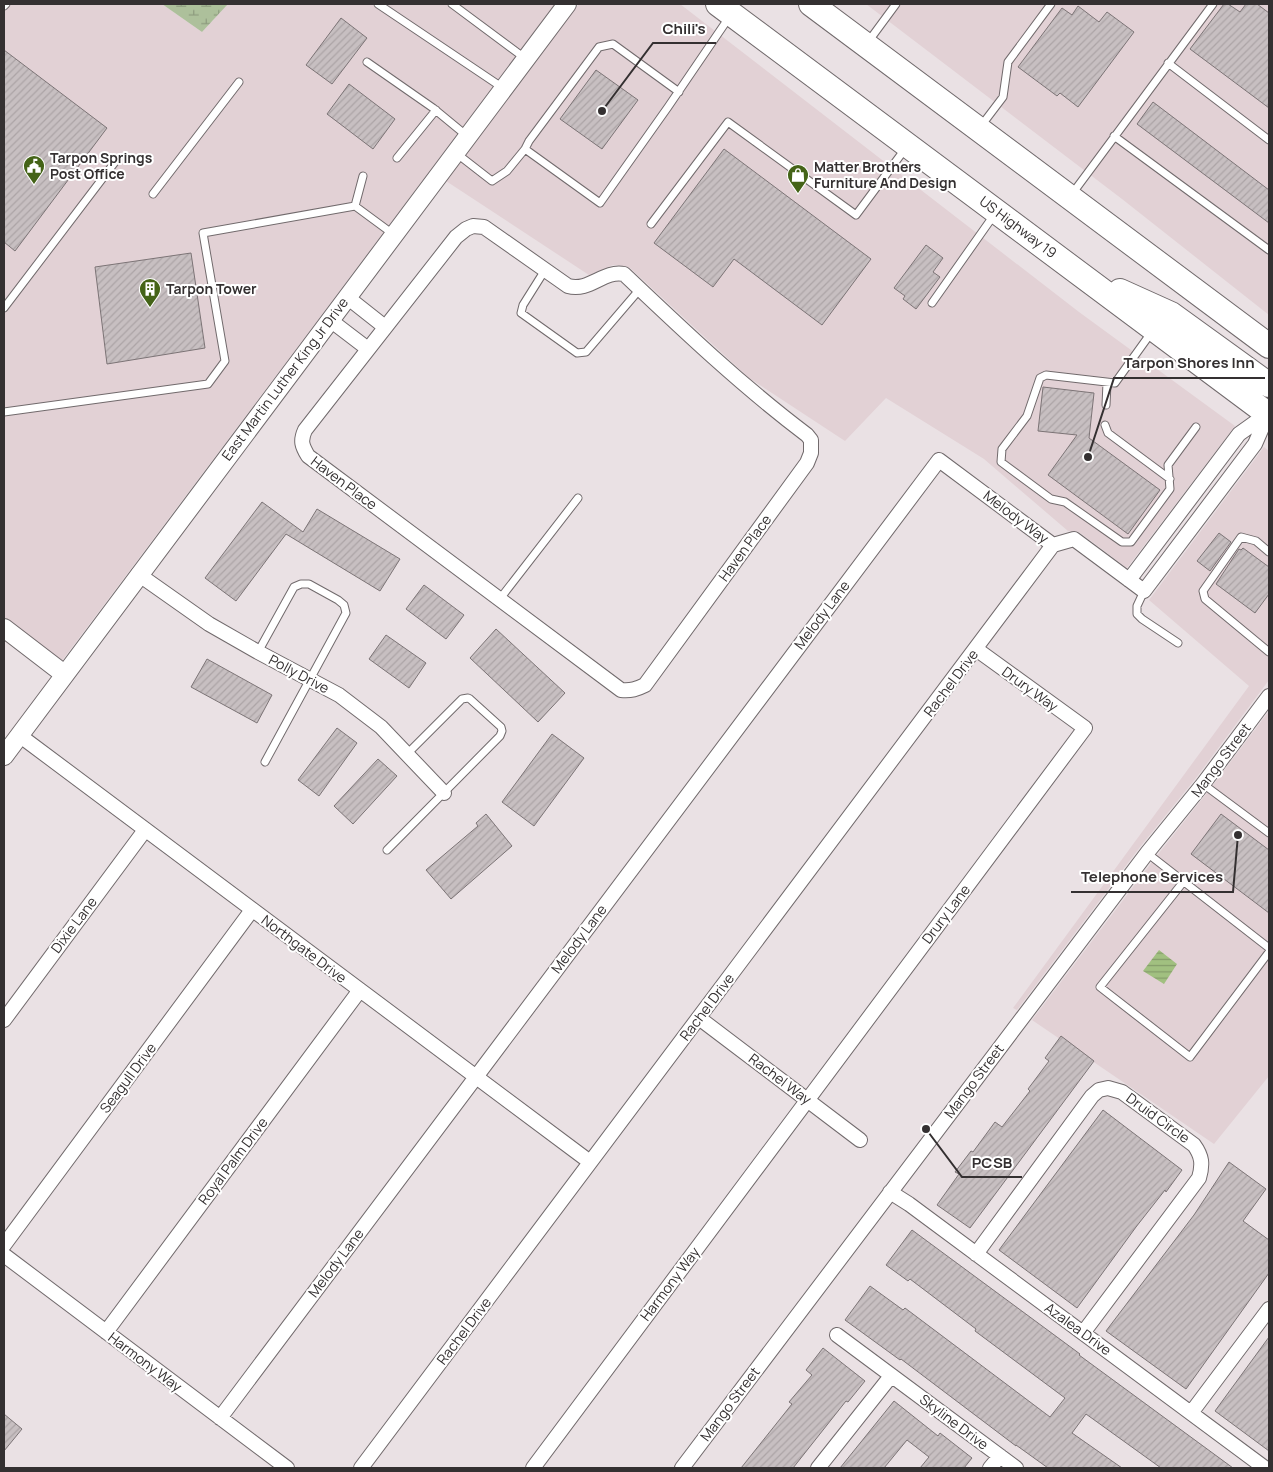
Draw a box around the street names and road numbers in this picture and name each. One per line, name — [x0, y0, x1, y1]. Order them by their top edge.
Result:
street label: US Highway 19 — [976, 191, 1061, 262]
street label: East Martin Luther King Jr Drive — [217, 293, 352, 464]
street label: Haven Place — [307, 451, 381, 514]
street label: Melody Way — [980, 486, 1053, 548]
street label: Haven Place — [714, 510, 775, 585]
street label: Melody Lane — [790, 576, 854, 653]
street label: Rachel Drive — [919, 645, 982, 720]
street label: Polly Drive — [266, 650, 333, 697]
street label: Drury Way — [998, 662, 1063, 716]
street label: Mango Street — [1186, 718, 1255, 801]
street label: Drury Lane — [917, 880, 974, 947]
street label: Dixie Lane — [46, 893, 101, 957]
street label: Melody Lane — [547, 900, 611, 977]
street label: Northgate Drive — [258, 910, 351, 987]
street label: Rachel Drive — [675, 969, 738, 1044]
street label: Seagull Drive — [95, 1039, 160, 1117]
street label: Mango Street — [939, 1039, 1008, 1122]
street label: Rachel Way — [745, 1049, 816, 1109]
street label: Druid Circle — [1123, 1088, 1194, 1147]
street label: Royal Palm Drive — [194, 1113, 272, 1208]
street label: Melody Lane — [304, 1224, 368, 1301]
street label: Harmony Way — [636, 1242, 704, 1325]
street label: Rachel Drive — [432, 1293, 495, 1368]
street label: Azalea Drive — [1041, 1298, 1116, 1359]
street label: Harmony Way — [104, 1328, 187, 1396]
street label: Mango Street — [695, 1362, 764, 1445]
street label: Skyline Drive — [916, 1389, 993, 1454]

